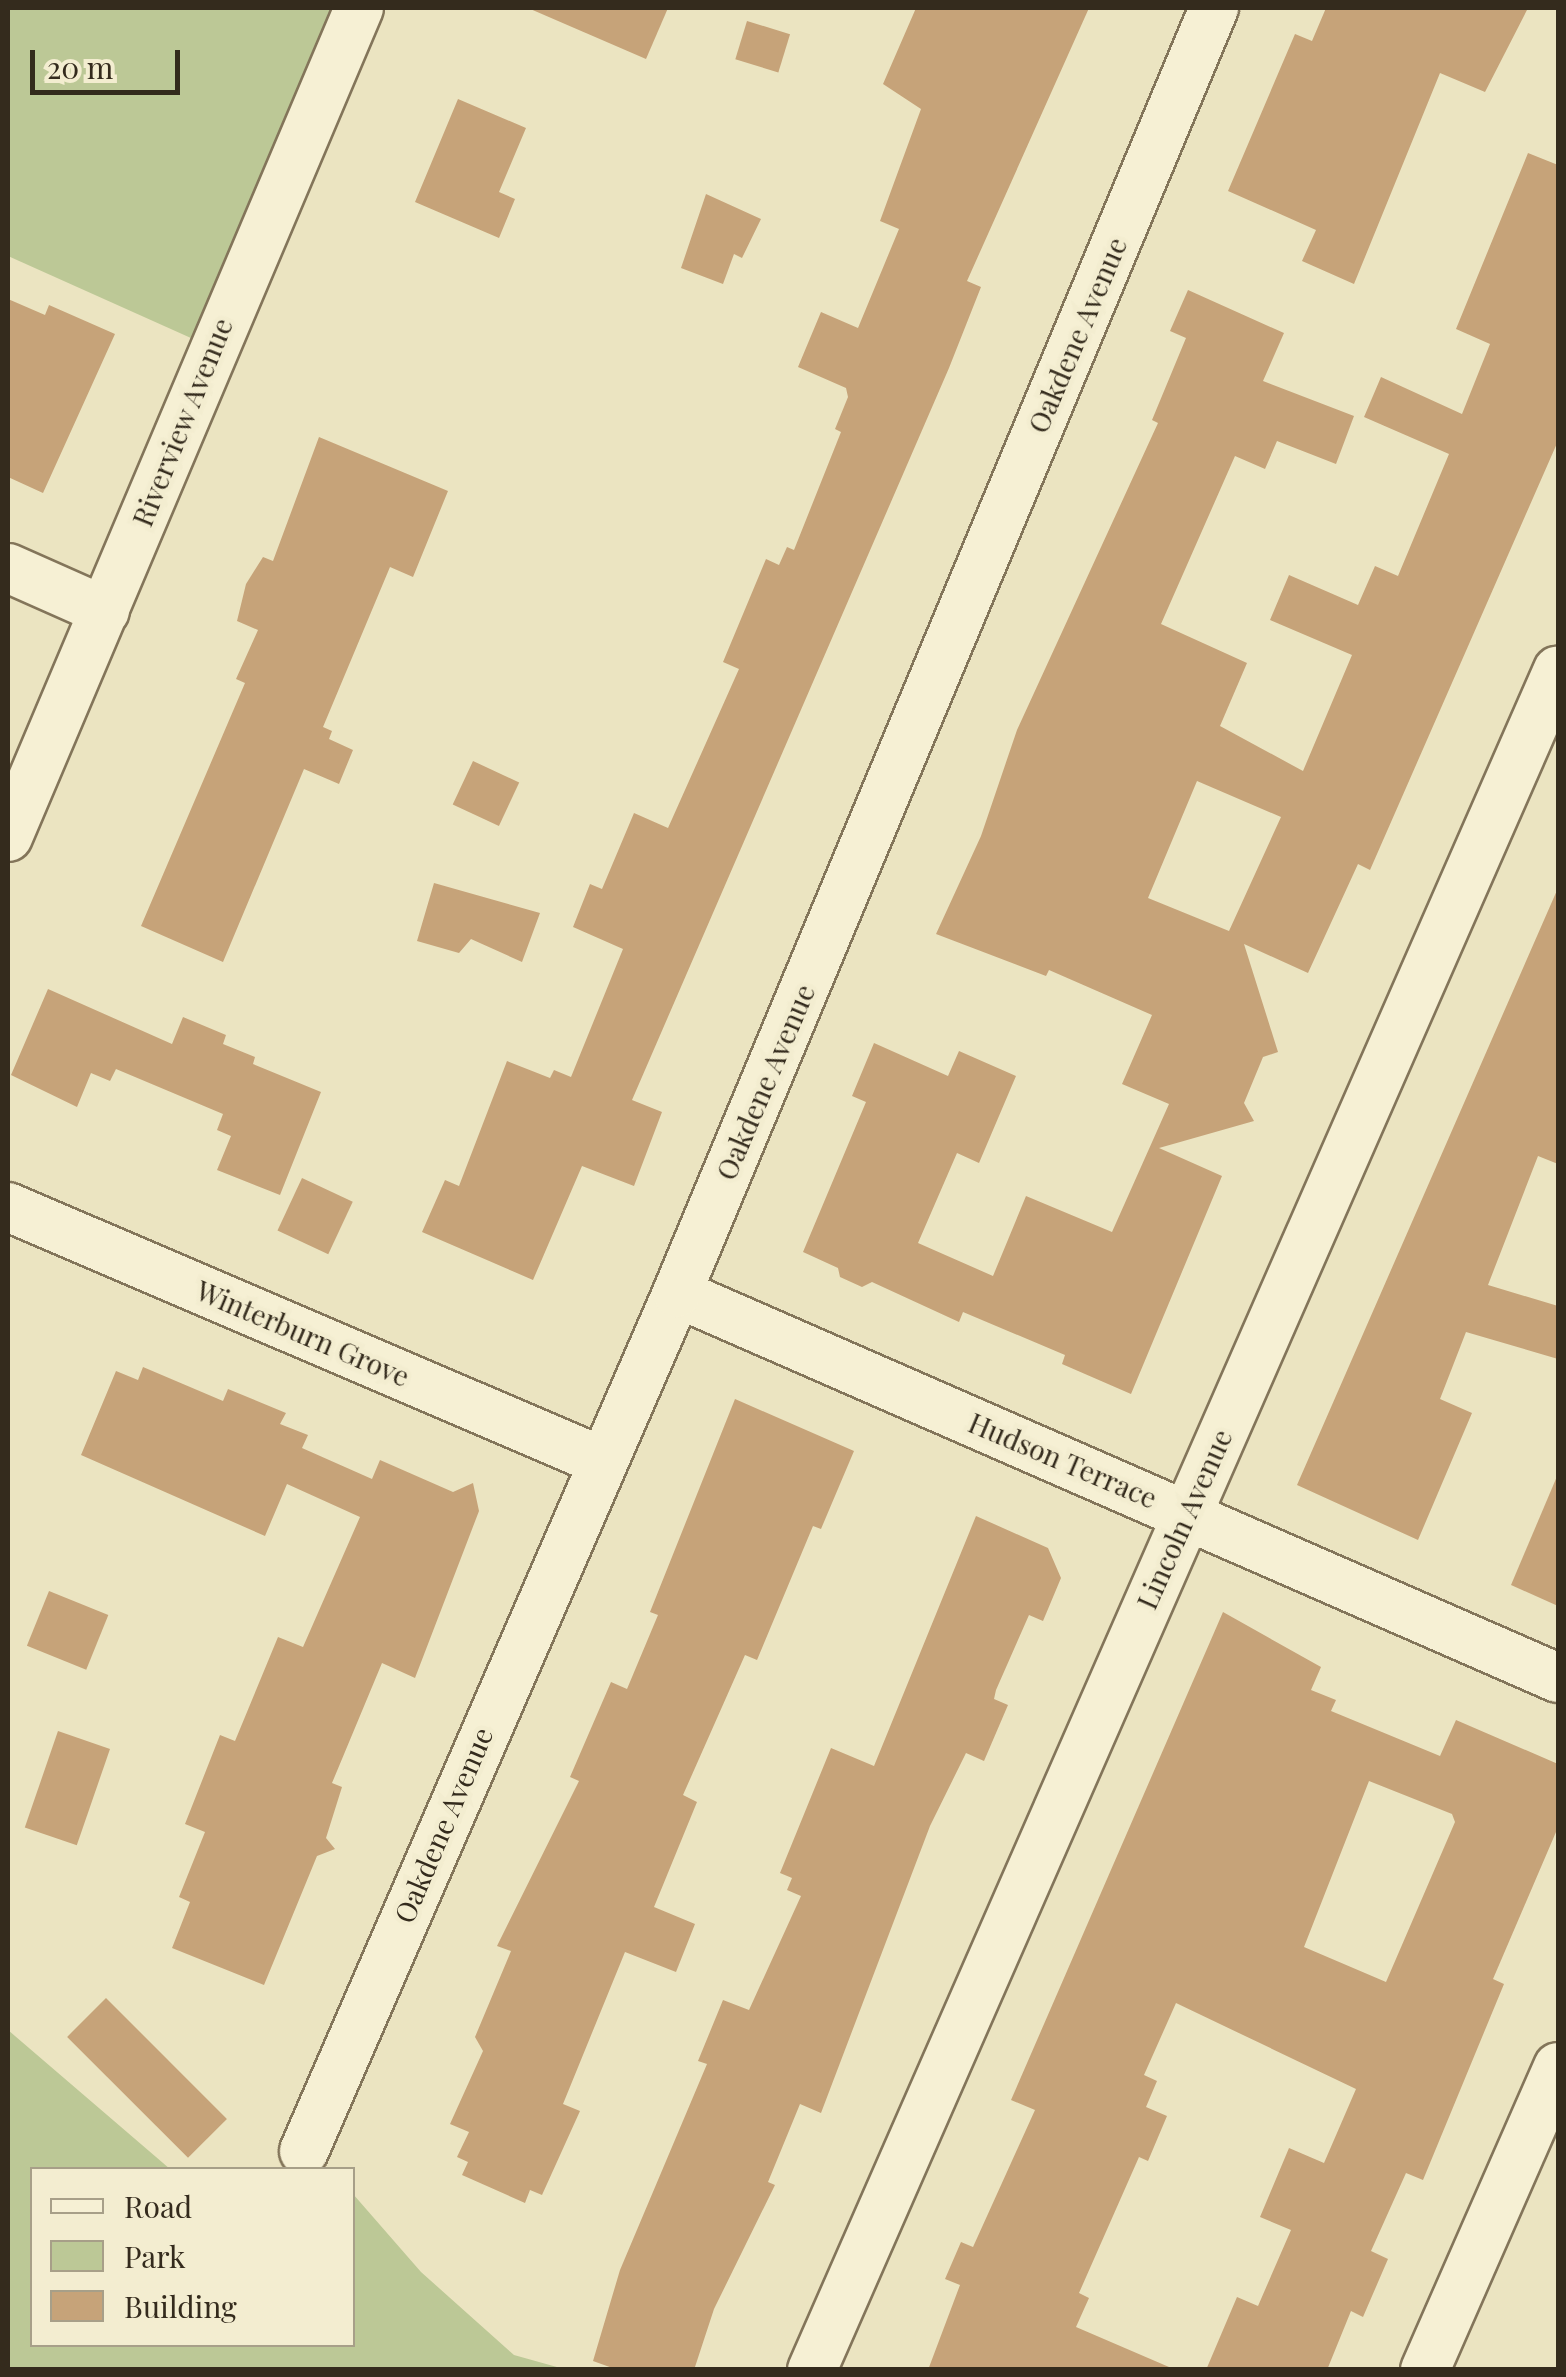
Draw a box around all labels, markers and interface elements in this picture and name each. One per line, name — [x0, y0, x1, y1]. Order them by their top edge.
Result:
scale bar — [35, 30, 185, 92]
text: 20 m — [47, 47, 113, 87]
street label: Oakdene Avenue — [1021, 232, 1133, 438]
street label: Riverview Avenue — [125, 312, 239, 532]
street label: Oakdene Avenue — [709, 979, 821, 1185]
street label: Winterburn Grove — [191, 1273, 415, 1393]
street label: Hudson Terrace — [963, 1405, 1163, 1515]
street label: Lincoln Avenue — [1129, 1423, 1239, 1615]
street label: Oakdene Avenue — [387, 1722, 499, 1928]
legend — [30, 2167, 355, 2347]
text: Road — [124, 2186, 192, 2226]
text: Park — [124, 2236, 186, 2276]
text: Building — [124, 2286, 237, 2326]

